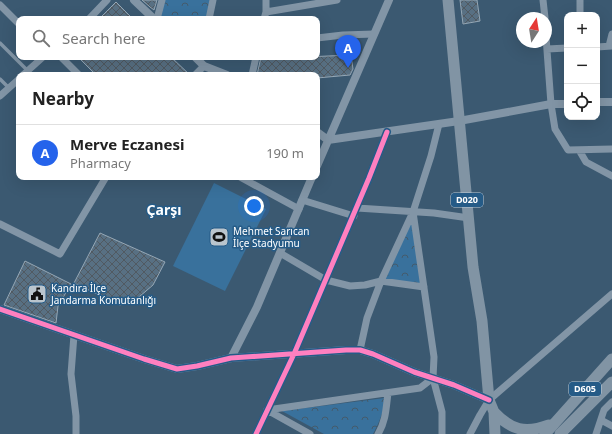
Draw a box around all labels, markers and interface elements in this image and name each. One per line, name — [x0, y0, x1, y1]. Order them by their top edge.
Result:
north arrow — [516, 12, 552, 48]
map controls — [564, 12, 600, 120]
button: + — [564, 12, 600, 48]
search box — [16, 16, 320, 60]
icon: search — [30, 27, 52, 49]
text: Search here — [62, 28, 145, 48]
pin: A — [335, 35, 361, 68]
button: − — [564, 48, 600, 84]
button: locate — [564, 84, 600, 120]
text: Nearby — [32, 87, 94, 110]
text: Merve Eczanesi — [70, 134, 184, 154]
text: A — [41, 144, 50, 162]
text: 190 m — [266, 144, 304, 162]
text: Pharmacy — [70, 154, 131, 172]
road number: D020 — [451, 193, 483, 207]
your location — [244, 196, 264, 216]
district label: Çarşı — [147, 200, 181, 219]
place label: Mehmet Sarıcan İlçe Stadyumu — [233, 224, 310, 250]
sports icon: Mehmet Sarıcan İlçe Stadyumu — [208, 226, 230, 248]
place label: Kandıra İlçe Jandarma Komutanlığı — [50, 281, 156, 307]
public building icon: Kandıra İlçe Jandarma Komutanlığı — [26, 283, 48, 305]
road number: D605 — [569, 382, 601, 396]

